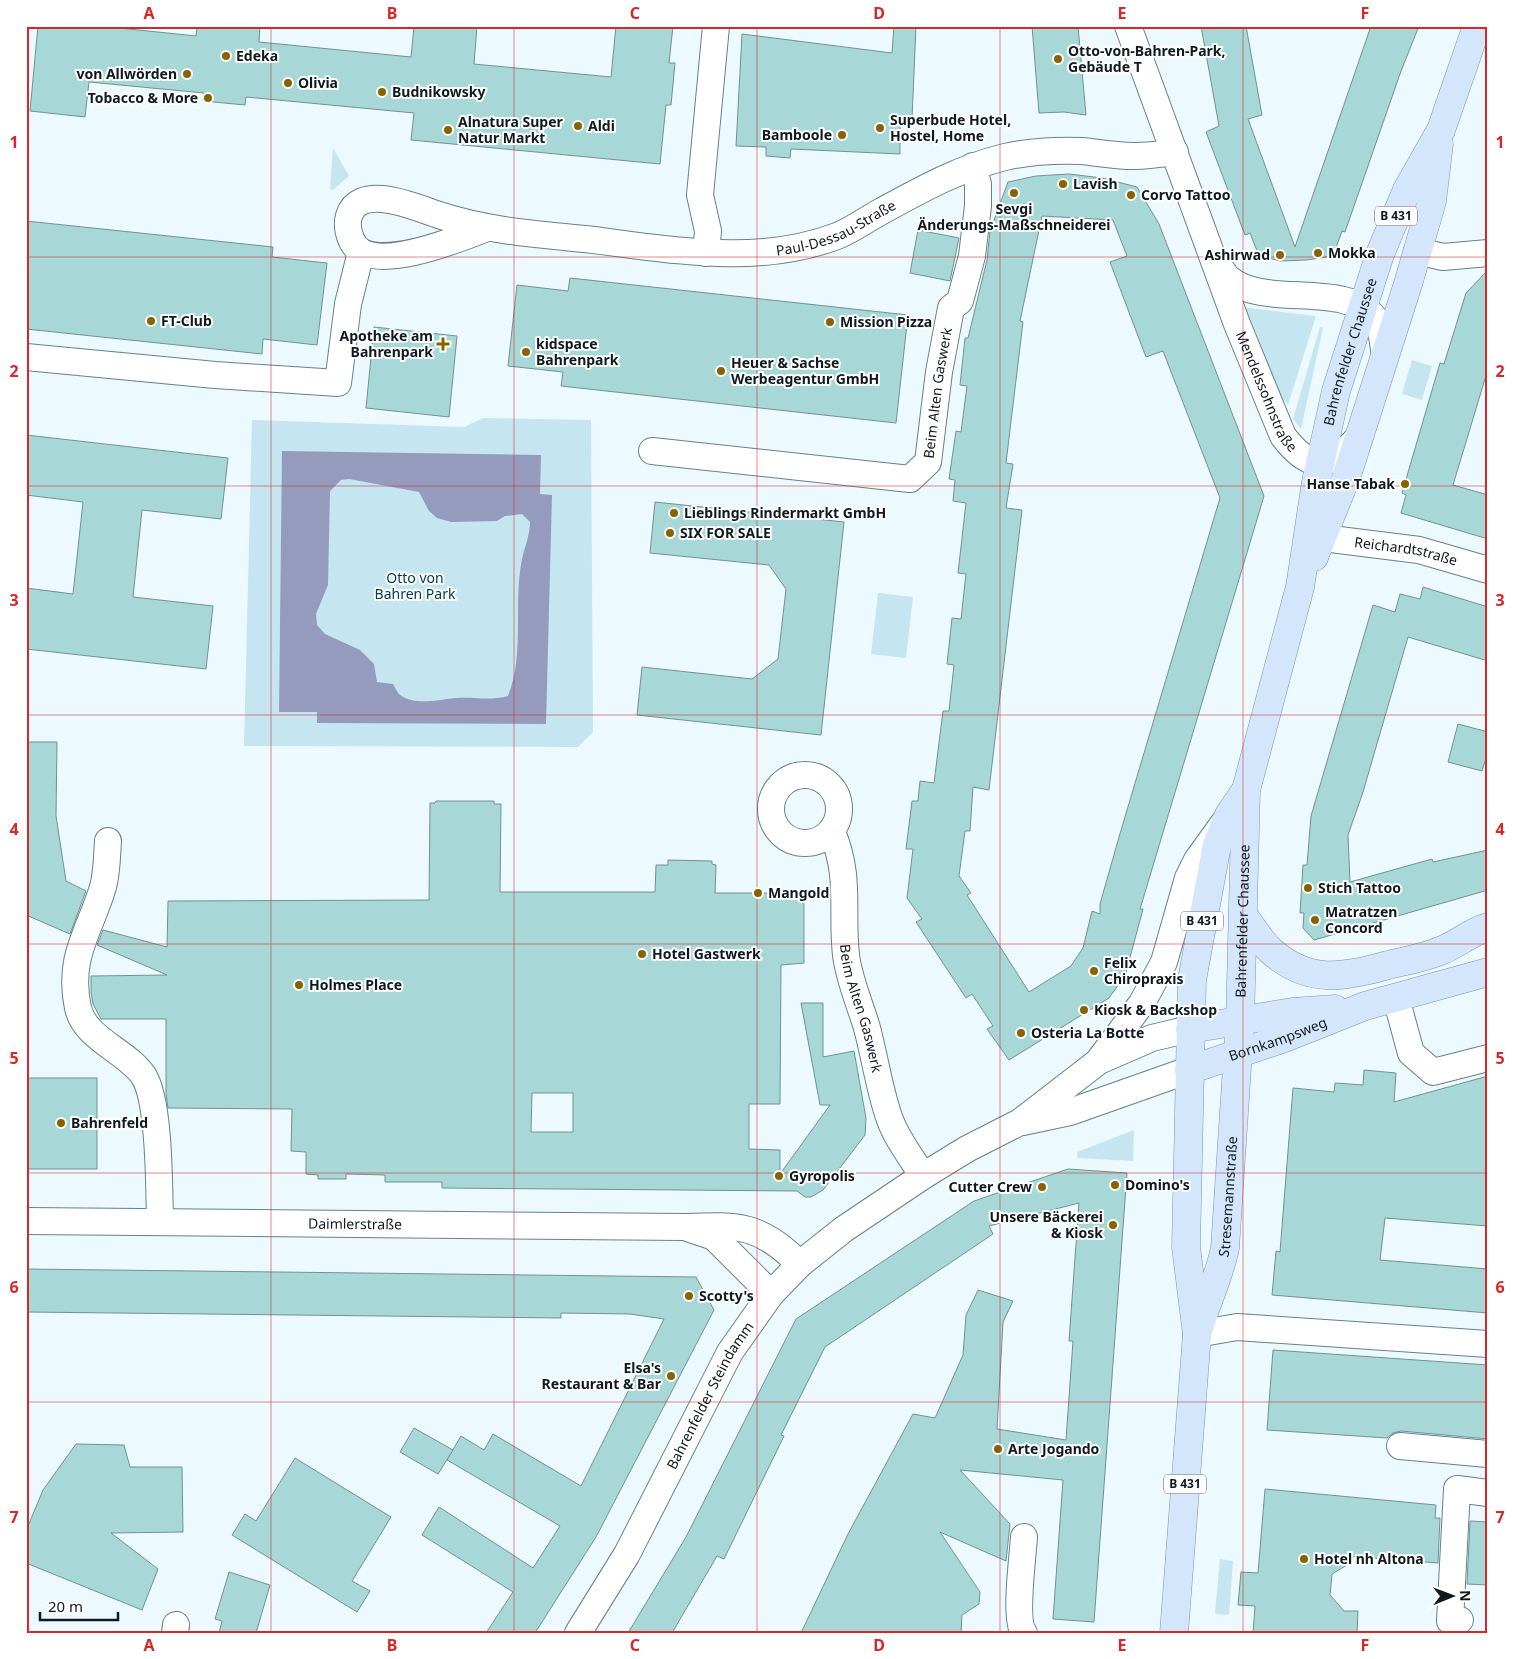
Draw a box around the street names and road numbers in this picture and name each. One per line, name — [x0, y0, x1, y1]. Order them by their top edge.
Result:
street label: Paul-Dessau-Straße — [775, 195, 899, 260]
road number: B 431 — [1375, 207, 1417, 226]
street label: Bahrenfelder Chaussee — [1319, 275, 1381, 427]
street label: Beim Alten Gaswerk — [919, 325, 956, 459]
street label: Mendelssohnstraße — [1232, 328, 1302, 456]
street label: Reichardtstraße — [1353, 532, 1460, 570]
street label: Bahrenfelder Chaussee — [1231, 844, 1254, 998]
road number: B 431 — [1181, 911, 1223, 930]
street label: Beim Alten Gaswerk — [836, 943, 887, 1075]
street label: Bornkampsweg — [1226, 1012, 1330, 1065]
street label: Stresemannstraße — [1213, 1136, 1241, 1259]
street label: Daimlerstraße — [308, 1214, 402, 1233]
street label: Bahrenfelder Steindamm — [662, 1318, 758, 1472]
road number: B 431 — [1164, 1475, 1206, 1494]

